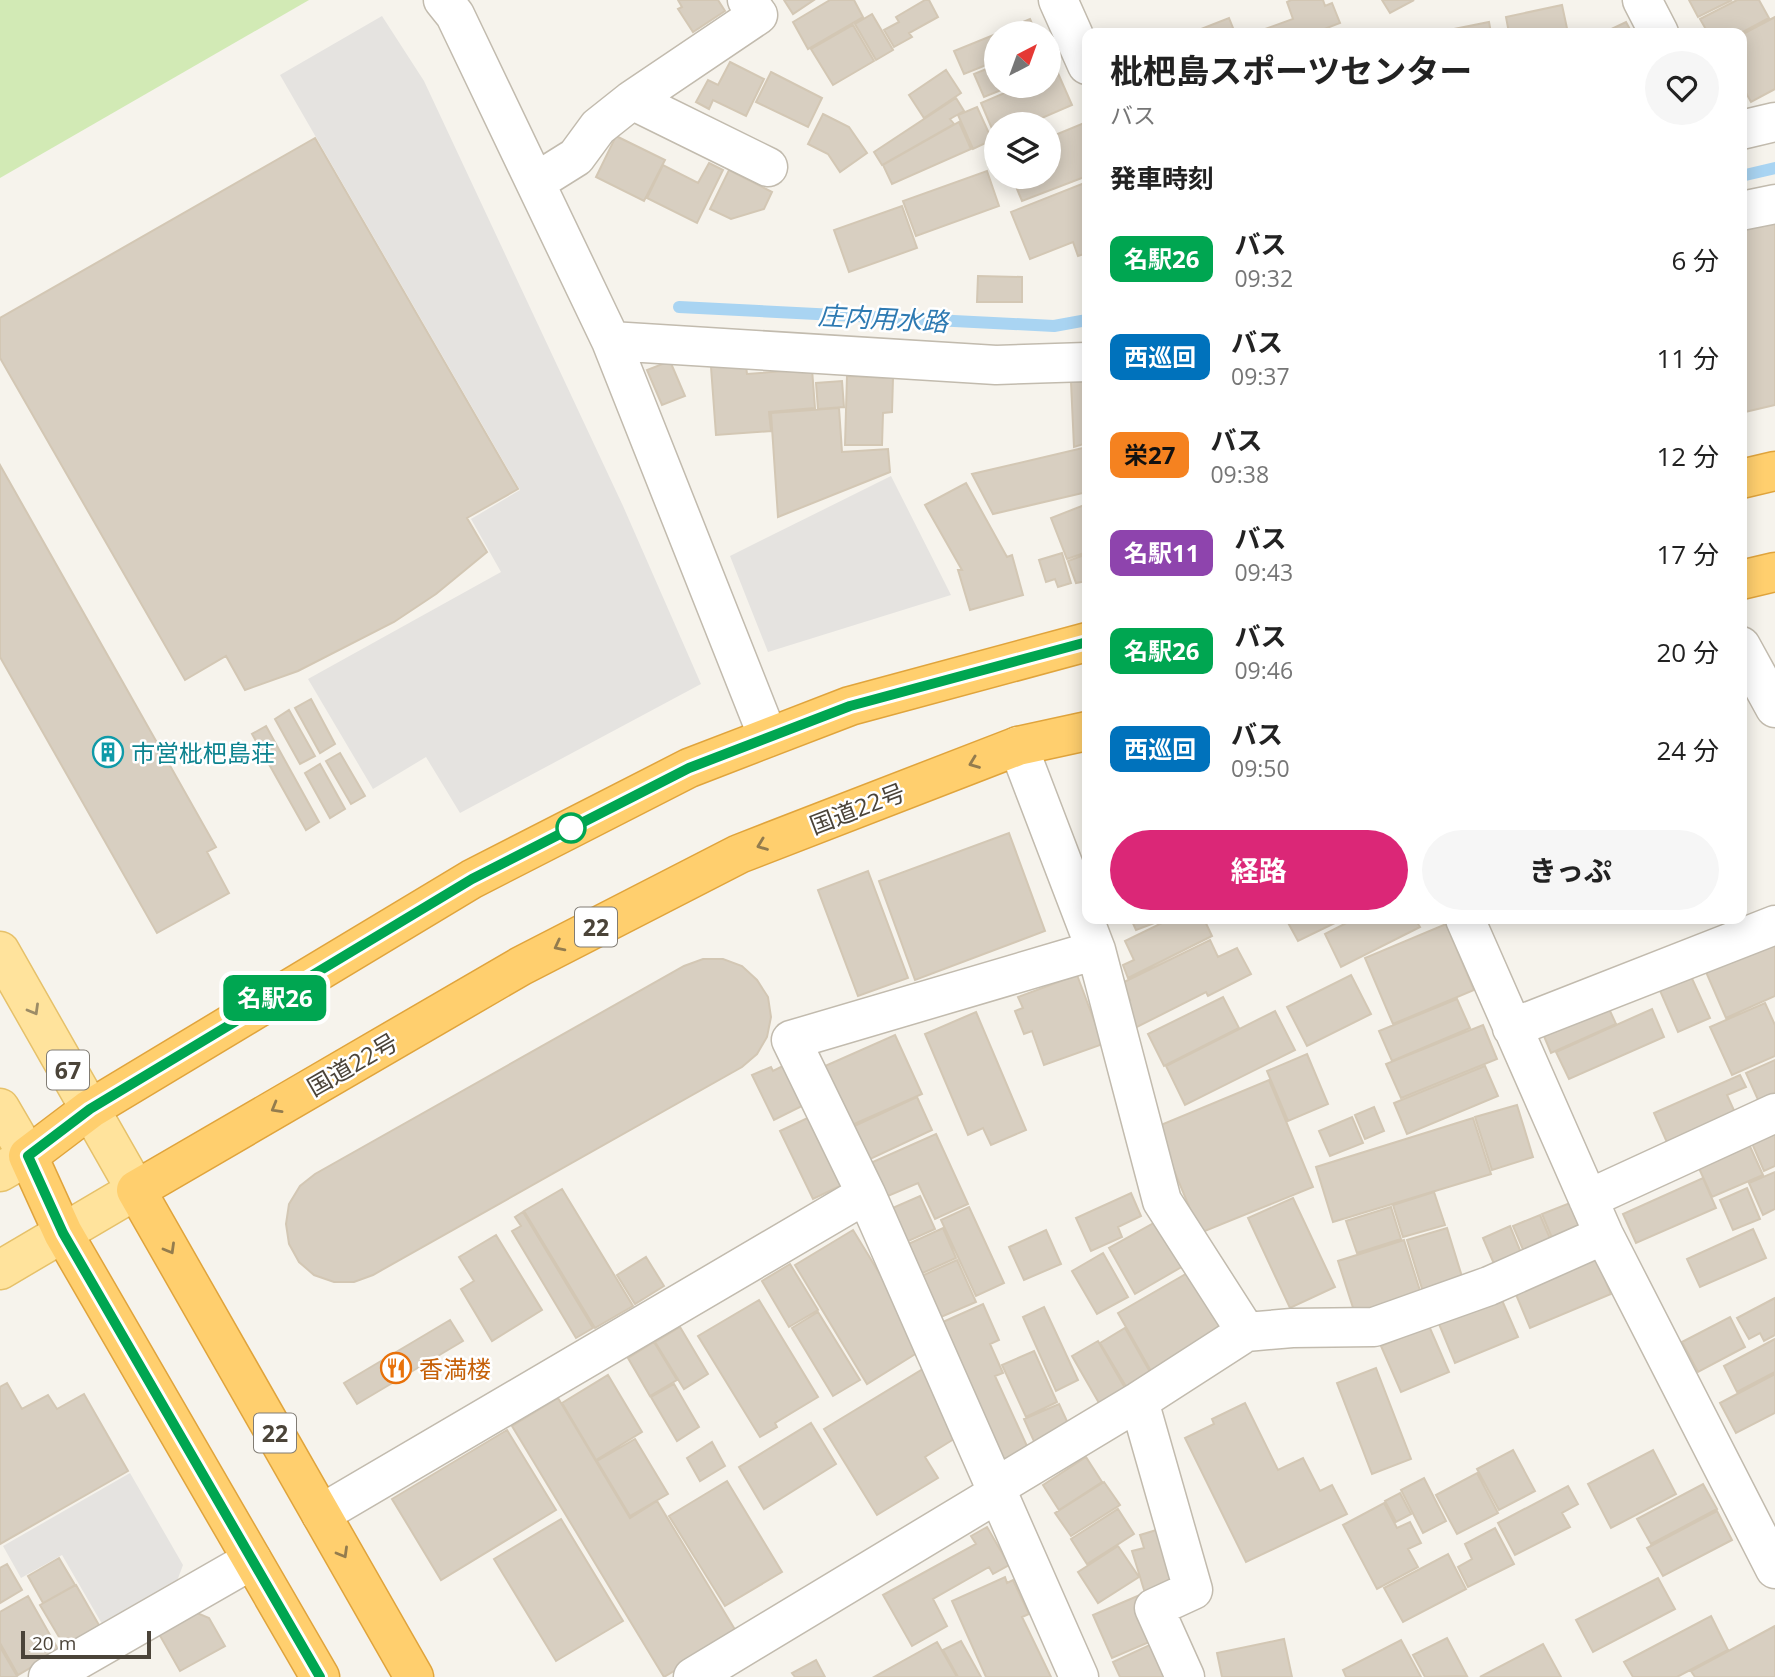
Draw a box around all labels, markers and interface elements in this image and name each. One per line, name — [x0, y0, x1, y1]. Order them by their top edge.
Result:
north arrow — [984, 21, 1060, 98]
map controls — [984, 21, 1061, 189]
text: 枇杷島スポーツセンター — [1110, 48, 1472, 93]
button: heart — [1645, 51, 1719, 125]
text: バス — [1110, 99, 1156, 131]
button: layers — [984, 112, 1061, 189]
text: 発車時刻 — [1110, 160, 1214, 196]
text: バス — [1234, 226, 1286, 262]
text: 名駅26 — [1124, 242, 1199, 275]
text: 6 分 — [1671, 242, 1719, 278]
text: 09:32 — [1234, 262, 1293, 294]
water label: 庄内用水路 — [817, 297, 951, 339]
text: バス — [1231, 324, 1283, 360]
text: 西巡回 — [1124, 340, 1196, 373]
text: 11 分 — [1657, 340, 1719, 376]
text: 09:37 — [1231, 360, 1290, 392]
text: バス — [1210, 422, 1262, 458]
text: 栄27 — [1124, 438, 1175, 471]
text: 12 分 — [1657, 438, 1719, 474]
text: 09:38 — [1210, 458, 1269, 490]
text: バス — [1234, 520, 1286, 556]
text: 名駅11 — [1124, 536, 1199, 569]
text: 17 分 — [1657, 536, 1719, 572]
text: 09:43 — [1234, 556, 1293, 588]
text: バス — [1234, 618, 1286, 654]
text: 名駅26 — [1124, 634, 1199, 667]
text: 20 分 — [1657, 634, 1719, 670]
text: 09:46 — [1234, 654, 1293, 686]
text: バス — [1231, 716, 1283, 752]
text: 西巡回 — [1124, 732, 1196, 765]
text: 24 分 — [1657, 732, 1719, 768]
building icon: 市営枇杷島荘 — [91, 735, 125, 769]
place label: 市営枇杷島荘 — [131, 736, 275, 769]
text: 09:50 — [1231, 752, 1290, 784]
one-way arrow — [969, 754, 981, 768]
street label: 国道22号 — [805, 775, 909, 841]
unlabelled marker — [556, 813, 586, 843]
button: 経路 — [1110, 830, 1408, 910]
button: きっぷ — [1422, 830, 1719, 910]
one-way arrow — [757, 836, 769, 850]
road number: 22 — [575, 908, 617, 946]
one-way arrow — [554, 938, 566, 952]
line badge: 名駅26 — [226, 975, 324, 1021]
text: 名駅26 — [237, 981, 313, 1014]
one-way arrow — [26, 1003, 39, 1016]
street label: 国道22号 — [301, 1025, 403, 1103]
road number: 67 — [47, 1050, 89, 1090]
one-way arrow — [271, 1100, 284, 1113]
one-way arrow — [162, 1242, 175, 1255]
restaurant icon: 香満楼 — [379, 1351, 413, 1385]
place label: 香満楼 — [419, 1352, 491, 1385]
road number: 22 — [254, 1414, 296, 1452]
one-way arrow — [335, 1546, 348, 1559]
scale bar — [21, 1628, 150, 1660]
text: 20 m — [32, 1630, 76, 1656]

